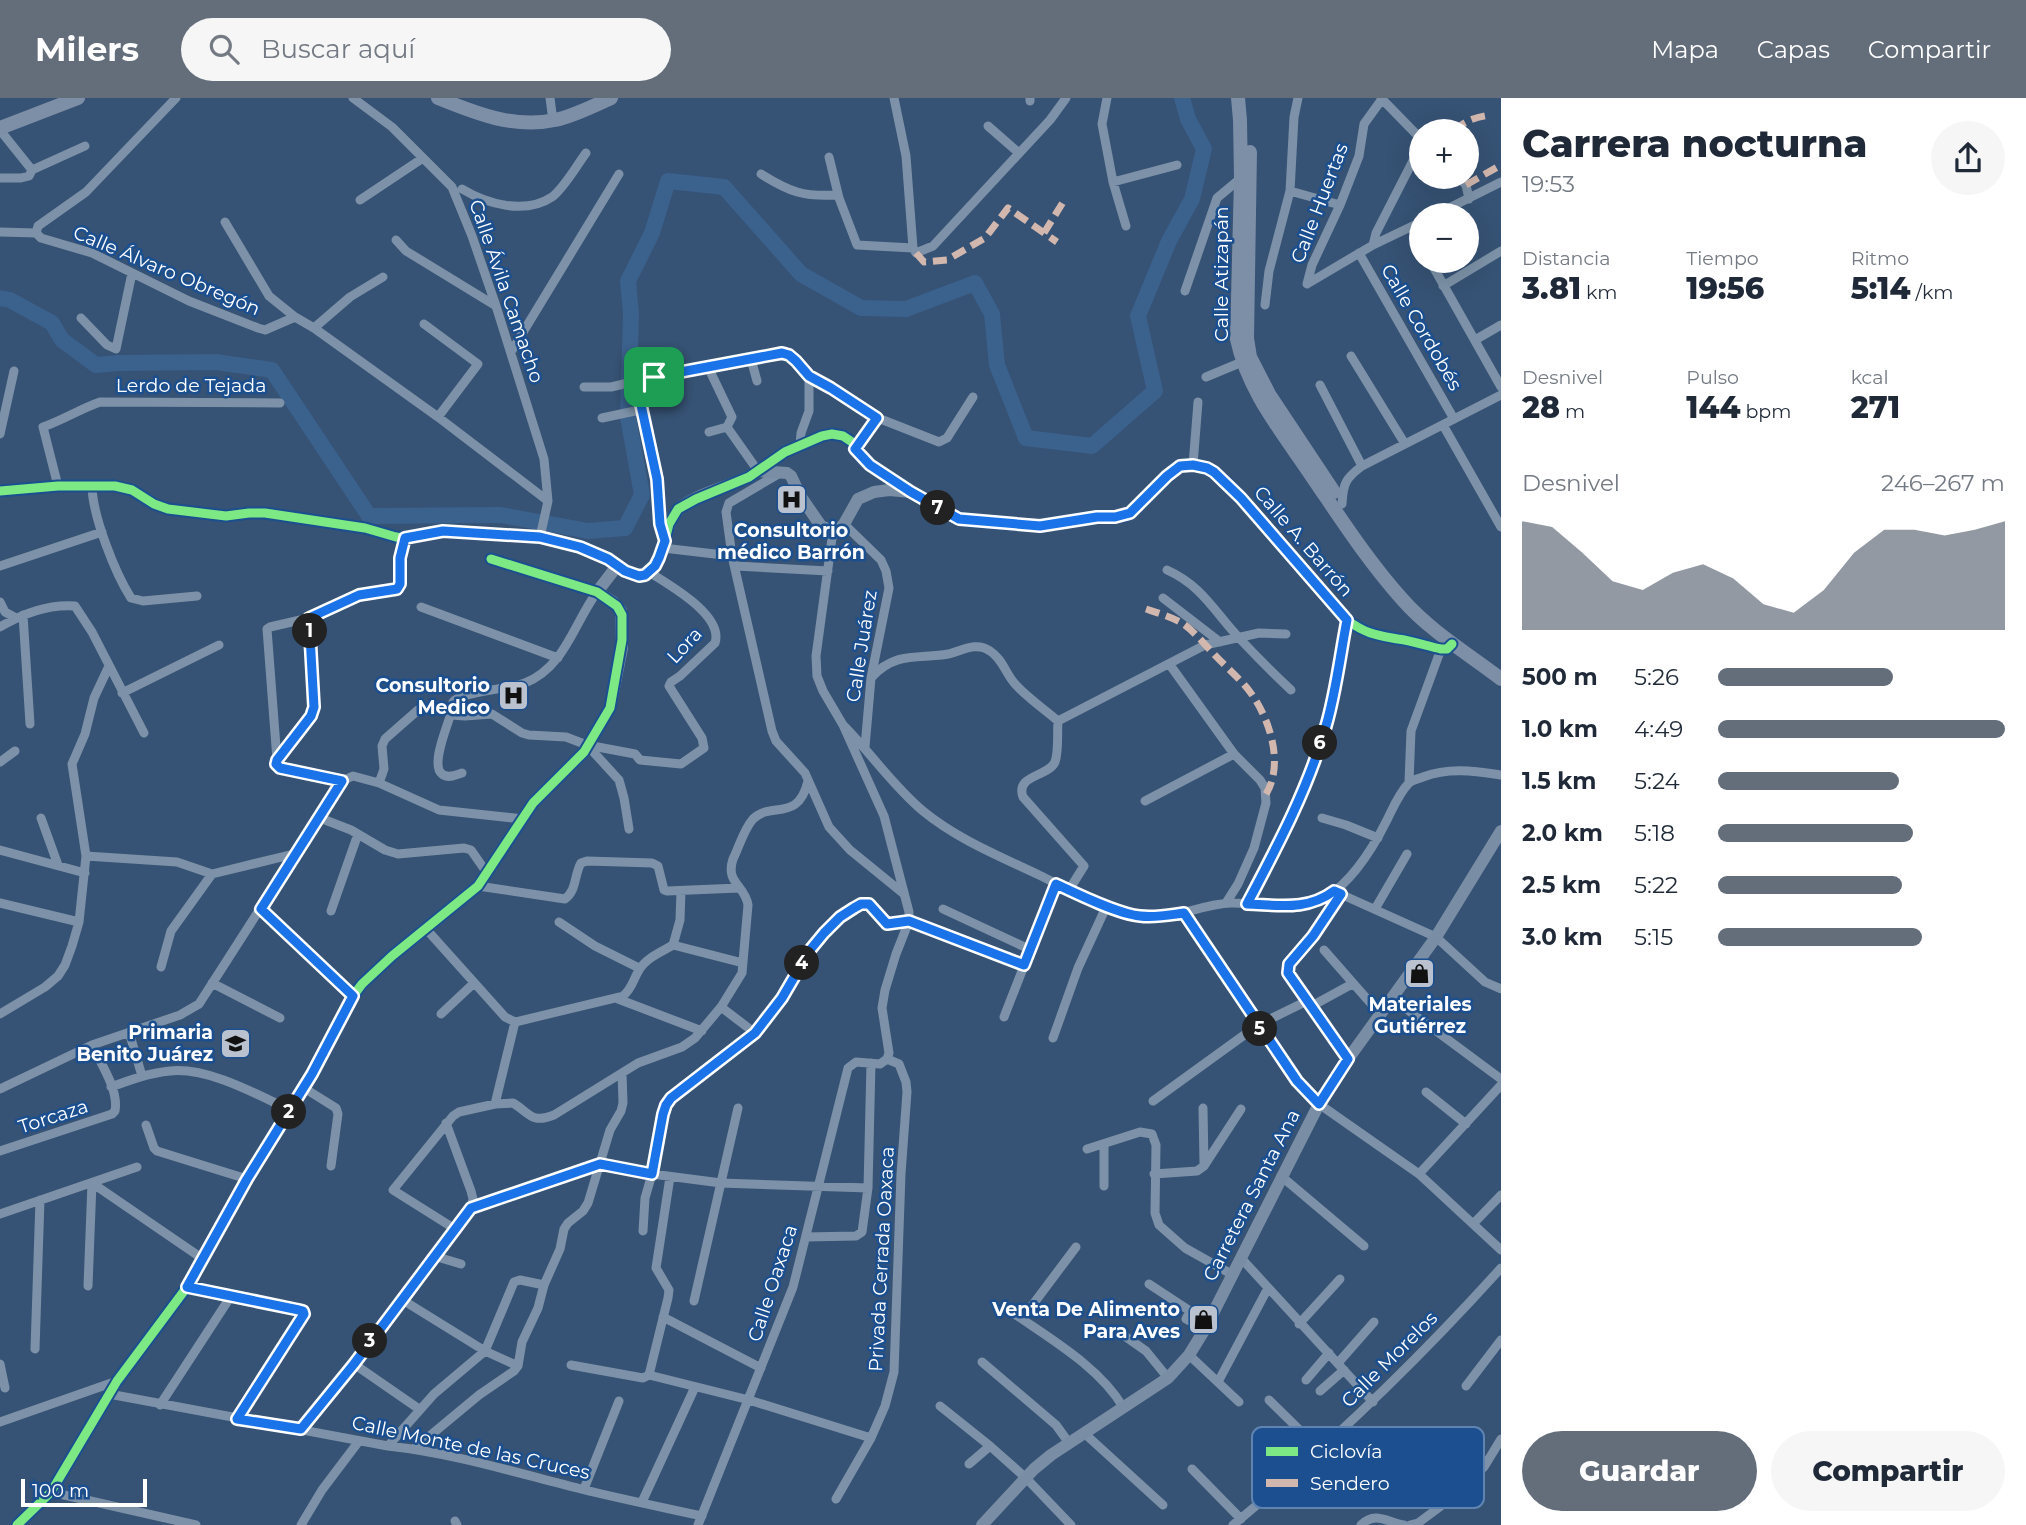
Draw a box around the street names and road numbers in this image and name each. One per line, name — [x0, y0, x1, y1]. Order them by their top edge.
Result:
street label: Calle Huertas — [1286, 140, 1353, 266]
street label: Calle Ávila Camacho — [464, 197, 549, 386]
street label: Calle Atizapán — [1210, 206, 1233, 342]
street label: Calle Álvaro Obregón — [70, 221, 264, 320]
street label: Calle Cordobés — [1376, 260, 1467, 394]
street label: Lerdo de Tejada — [116, 374, 266, 397]
street label: Calle A. Barrón — [1249, 481, 1358, 602]
street label: Calle Juárez — [841, 588, 882, 704]
street label: Lora — [662, 622, 707, 668]
street label: Torcaza — [15, 1094, 91, 1139]
street label: Carretera Santa Ana — [1198, 1106, 1305, 1285]
street label: Privada Cerrada Oaxaca — [864, 1146, 899, 1372]
street label: Calle Oaxaca — [743, 1222, 802, 1344]
street label: Calle Morelos — [1337, 1307, 1442, 1412]
street label: Calle Monte de las Cruces — [350, 1411, 592, 1484]

